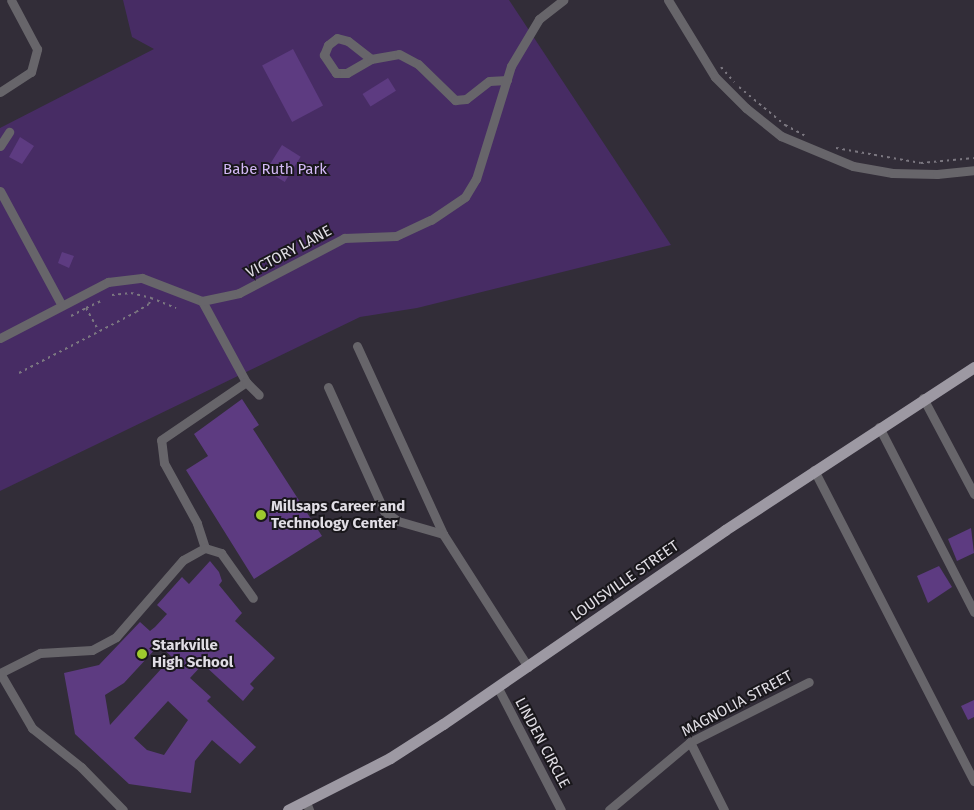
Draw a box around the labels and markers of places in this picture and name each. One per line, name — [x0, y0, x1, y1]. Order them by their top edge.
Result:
place label: Millsaps Career and Technology Center — [271, 497, 405, 532]
marker: Millsaps Career and Technology Center — [255, 509, 267, 521]
place label: Starkville High School — [152, 636, 233, 671]
marker: Starkville High School — [136, 648, 148, 660]

